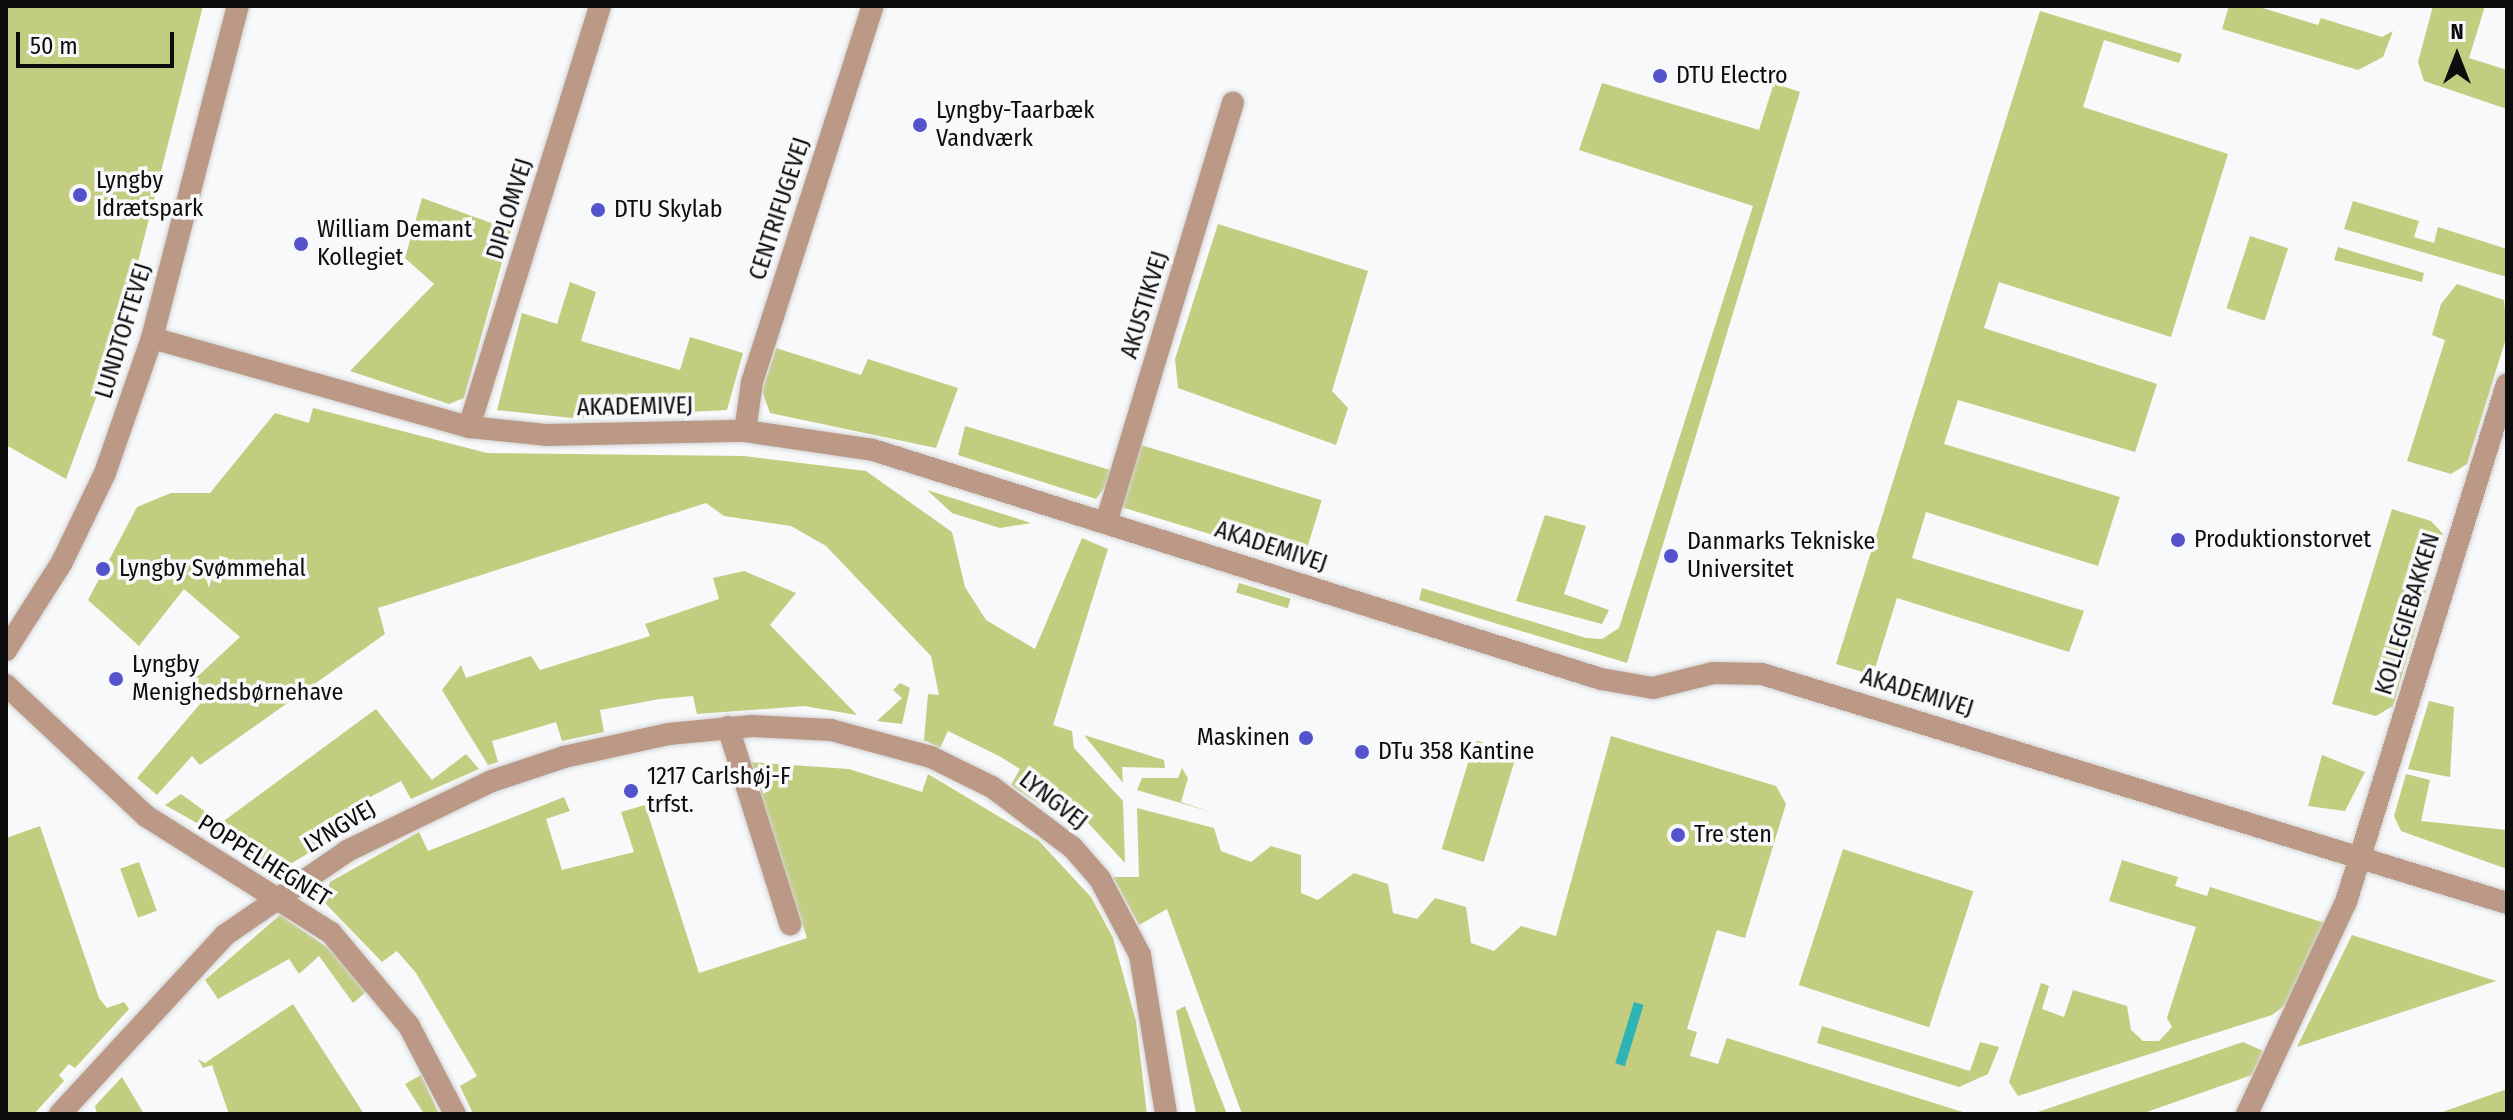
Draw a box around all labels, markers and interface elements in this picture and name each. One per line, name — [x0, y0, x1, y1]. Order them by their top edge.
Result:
scale bar — [20, 16, 178, 66]
north arrow — [2417, 16, 2497, 96]
text: N — [2450, 18, 2464, 45]
text: 50 m — [30, 32, 78, 60]
place label: DTU Electro — [1676, 62, 1788, 90]
marker: DTU Electro — [1651, 67, 1669, 85]
place label: Lyngby-Taarbæk Vandværk — [936, 97, 1094, 153]
marker: Lyngby-Taarbæk Vandværk — [911, 116, 929, 134]
street label: CENTRIFUGEVEJ — [743, 134, 817, 284]
street label: DIPLOMVEJ — [481, 155, 539, 263]
place label: Lyngby Idrætspark — [96, 167, 203, 223]
marker: Lyngby Idrætspark — [71, 186, 89, 204]
place label: DTU Skylab — [614, 196, 723, 224]
marker: DTU Skylab — [589, 201, 607, 219]
place label: William Demant Kollegiet — [317, 216, 472, 272]
marker: William Demant Kollegiet — [292, 235, 310, 253]
street label: AKUSTIKVEJ — [1115, 248, 1175, 362]
street label: LUNDTOFTEVEJ — [90, 260, 158, 402]
street label: AKADEMIVEJ — [577, 392, 693, 422]
street label: AKADEMIVEJ — [1211, 515, 1331, 579]
place label: Produktionstorvet — [2194, 526, 2371, 554]
place label: Danmarks Tekniske Universitet — [1687, 528, 1875, 584]
street label: KOLLEGIEBAKKEN — [2370, 530, 2446, 698]
marker: Produktionstorvet — [2169, 531, 2187, 549]
marker: Danmarks Tekniske Universitet — [1662, 547, 1680, 565]
place label: Lyngby Svømmehal — [119, 555, 306, 583]
marker: Lyngby Svømmehal — [94, 560, 112, 578]
place label: Lyngby Menighedsbørnehave — [132, 651, 343, 707]
street label: AKADEMIVEJ — [1857, 662, 1977, 724]
marker: Lyngby Menighedsbørnehave — [107, 670, 125, 688]
place label: Maskinen — [1197, 724, 1290, 752]
marker: Maskinen — [1297, 729, 1315, 747]
place label: DTu 358 Kantine — [1378, 738, 1534, 766]
marker: DTu 358 Kantine — [1353, 743, 1371, 761]
place label: 1217 Carlshøj-F trfst. — [647, 763, 790, 819]
street label: LYNGVEJ — [1013, 765, 1093, 837]
marker: 1217 Carlshøj-F trfst. — [622, 782, 640, 800]
street label: LYNGVEJ — [299, 794, 381, 860]
street label: POPPELHEGNET — [192, 809, 336, 913]
place label: Tre sten — [1694, 821, 1772, 849]
marker: Tre sten — [1669, 826, 1687, 844]

